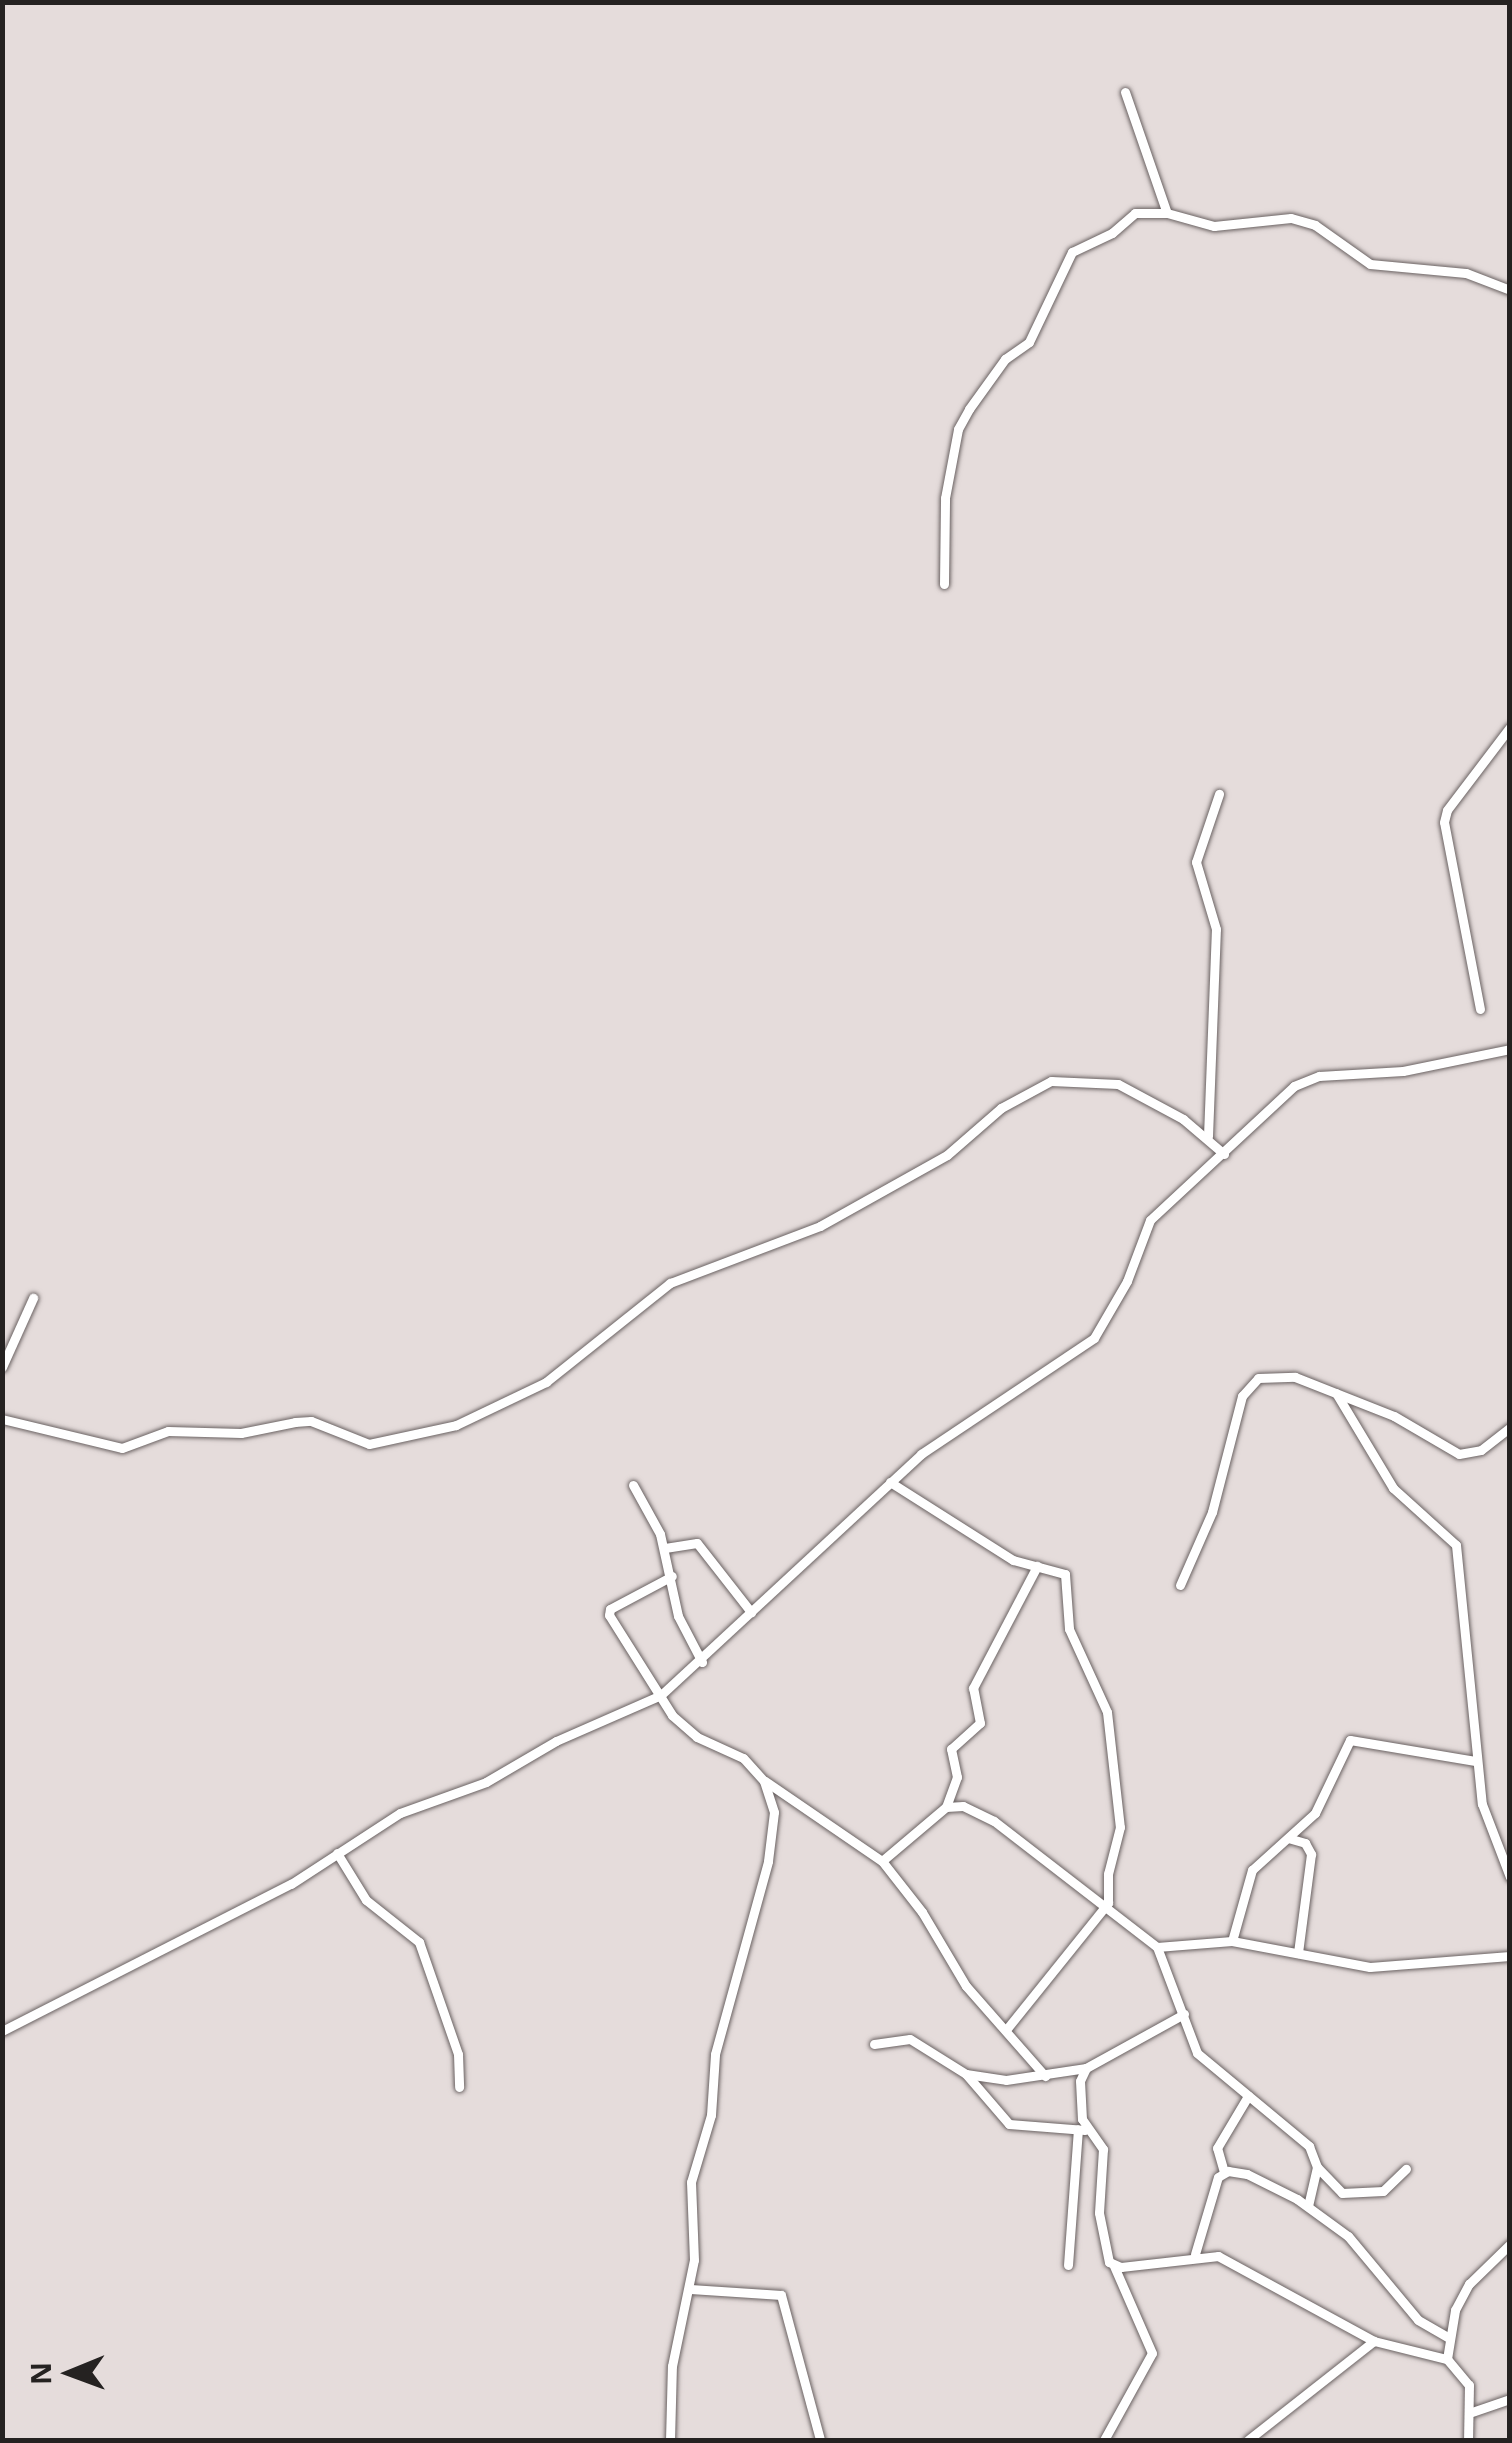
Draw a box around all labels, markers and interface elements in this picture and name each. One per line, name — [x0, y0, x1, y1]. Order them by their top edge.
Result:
north arrow — [20, 2323, 120, 2423]
text: N — [21, 2362, 59, 2385]

